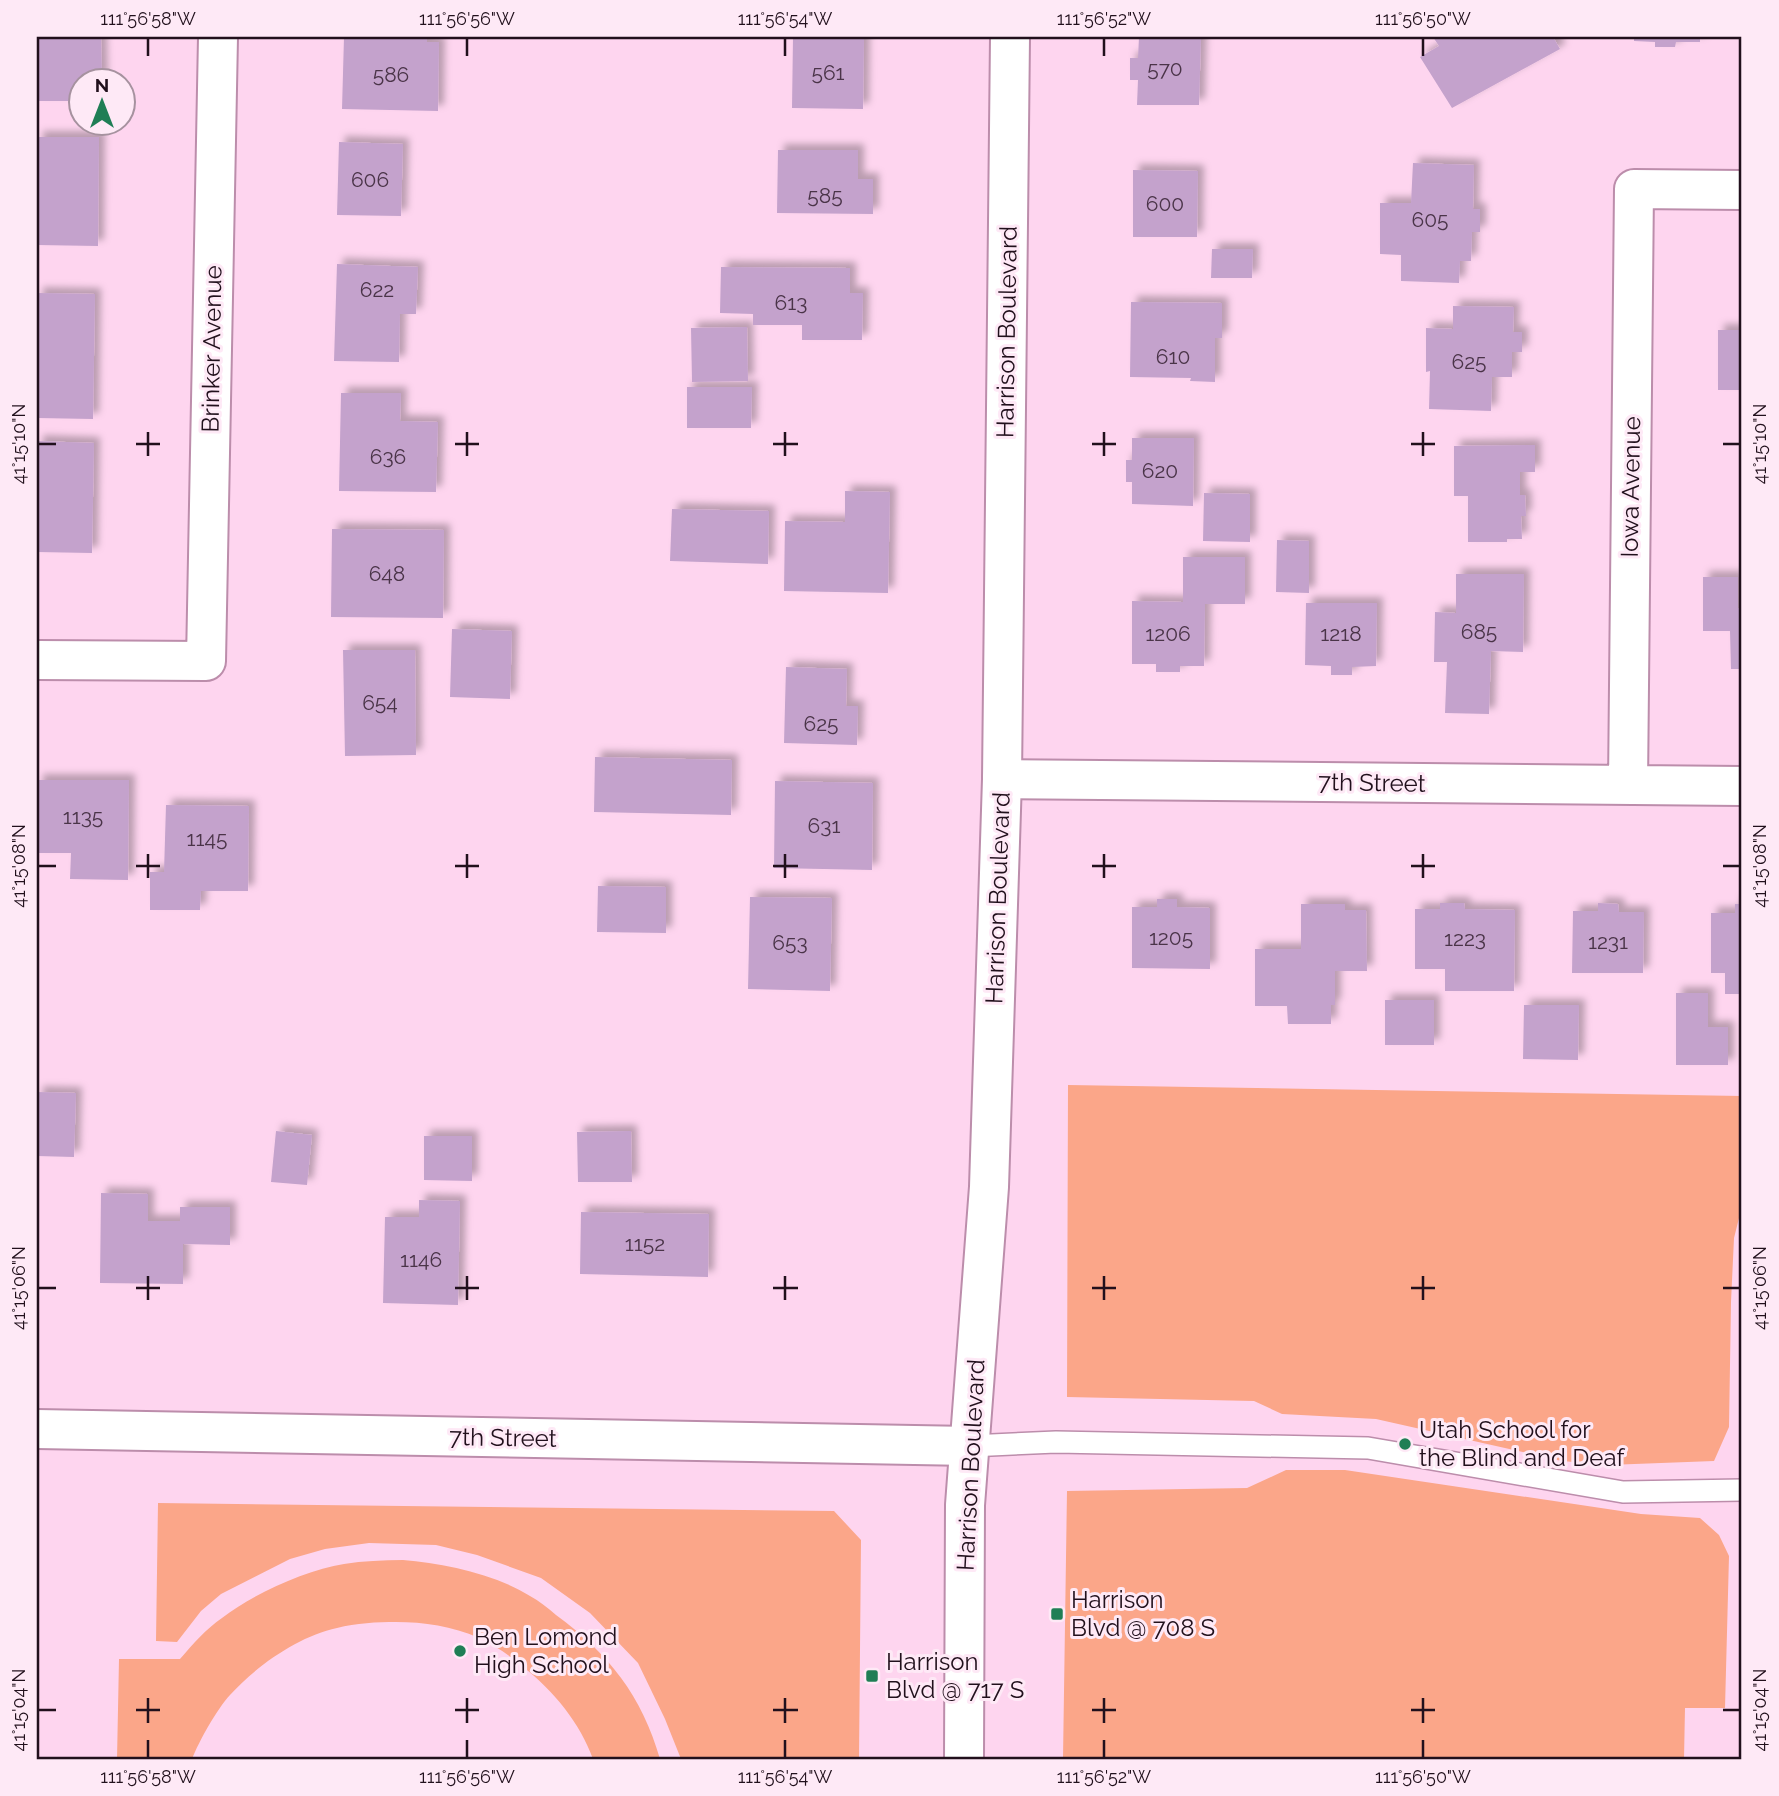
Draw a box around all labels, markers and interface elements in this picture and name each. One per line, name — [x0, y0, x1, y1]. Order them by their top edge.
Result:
text: 111°56'58"W — [100, 8, 196, 29]
text: 111°56'56"W — [419, 8, 515, 29]
text: 111°56'54"W — [738, 8, 833, 29]
text: 111°56'52"W — [1057, 8, 1151, 29]
text: 111°56'50"W — [1375, 8, 1471, 29]
house number: 570 — [1147, 56, 1183, 81]
house number: 561 — [811, 60, 845, 85]
house number: 586 — [373, 62, 409, 87]
north arrow — [66, 66, 136, 136]
text: N — [95, 74, 109, 96]
house number: 606 — [351, 167, 389, 192]
house number: 585 — [807, 183, 843, 208]
house number: 600 — [1146, 191, 1184, 216]
house number: 605 — [1412, 207, 1448, 232]
street label: Harrison Boulevard — [990, 226, 1023, 438]
street label: Brinker Avenue — [196, 265, 227, 433]
house number: 622 — [360, 277, 394, 302]
house number: 613 — [775, 290, 807, 315]
house number: 610 — [1156, 344, 1190, 369]
house number: 625 — [1451, 349, 1487, 374]
text: 41°15'10"N — [8, 404, 29, 484]
text: 41°15'10"N — [1749, 404, 1770, 484]
street label: Iowa Avenue — [1615, 416, 1646, 558]
house number: 636 — [370, 444, 406, 469]
house number: 620 — [1142, 458, 1178, 483]
house number: 648 — [369, 561, 405, 586]
house number: 685 — [1461, 619, 1497, 644]
house number: 1206 — [1145, 621, 1191, 646]
house number: 1218 — [1320, 621, 1362, 646]
house number: 654 — [362, 690, 398, 715]
house number: 625 — [803, 711, 839, 736]
street label: 7th Street — [1318, 767, 1426, 798]
street label: Harrison Boulevard — [979, 791, 1016, 1004]
house number: 1135 — [63, 804, 103, 829]
house number: 631 — [808, 813, 840, 838]
text: 41°15'08"N — [8, 824, 29, 908]
text: 41°15'08"N — [1749, 824, 1770, 908]
house number: 1145 — [187, 826, 227, 851]
house number: 1205 — [1149, 925, 1193, 950]
house number: 1223 — [1444, 926, 1486, 951]
house number: 1231 — [1588, 929, 1628, 954]
house number: 653 — [772, 930, 808, 955]
house number: 1152 — [625, 1231, 665, 1256]
text: 41°15'06"N — [8, 1246, 29, 1330]
text: 41°15'06"N — [1749, 1246, 1770, 1330]
house number: 1146 — [400, 1247, 442, 1272]
street label: Harrison Boulevard — [950, 1358, 991, 1572]
place label: Utah School for the Blind and Deaf — [1419, 1415, 1625, 1472]
street label: 7th Street — [449, 1422, 557, 1453]
marker: Utah School for the Blind and Deaf — [1397, 1436, 1413, 1452]
place label: Harrison Blvd @ 708 S — [1071, 1585, 1215, 1642]
marker: Harrison Blvd @ 708 S — [1049, 1606, 1065, 1622]
place label: Ben Lomond High School — [474, 1622, 617, 1679]
marker: Ben Lomond High School — [452, 1643, 468, 1659]
place label: Harrison Blvd @ 717 S — [886, 1647, 1024, 1704]
marker: Harrison Blvd @ 717 S — [864, 1668, 880, 1684]
text: 41°15'04"N — [8, 1669, 29, 1751]
text: 41°15'04"N — [1749, 1669, 1770, 1751]
text: 111°56'58"W — [100, 1766, 196, 1787]
text: 111°56'56"W — [419, 1766, 515, 1787]
text: 111°56'54"W — [738, 1766, 833, 1787]
text: 111°56'52"W — [1057, 1766, 1151, 1787]
text: 111°56'50"W — [1375, 1766, 1471, 1787]

